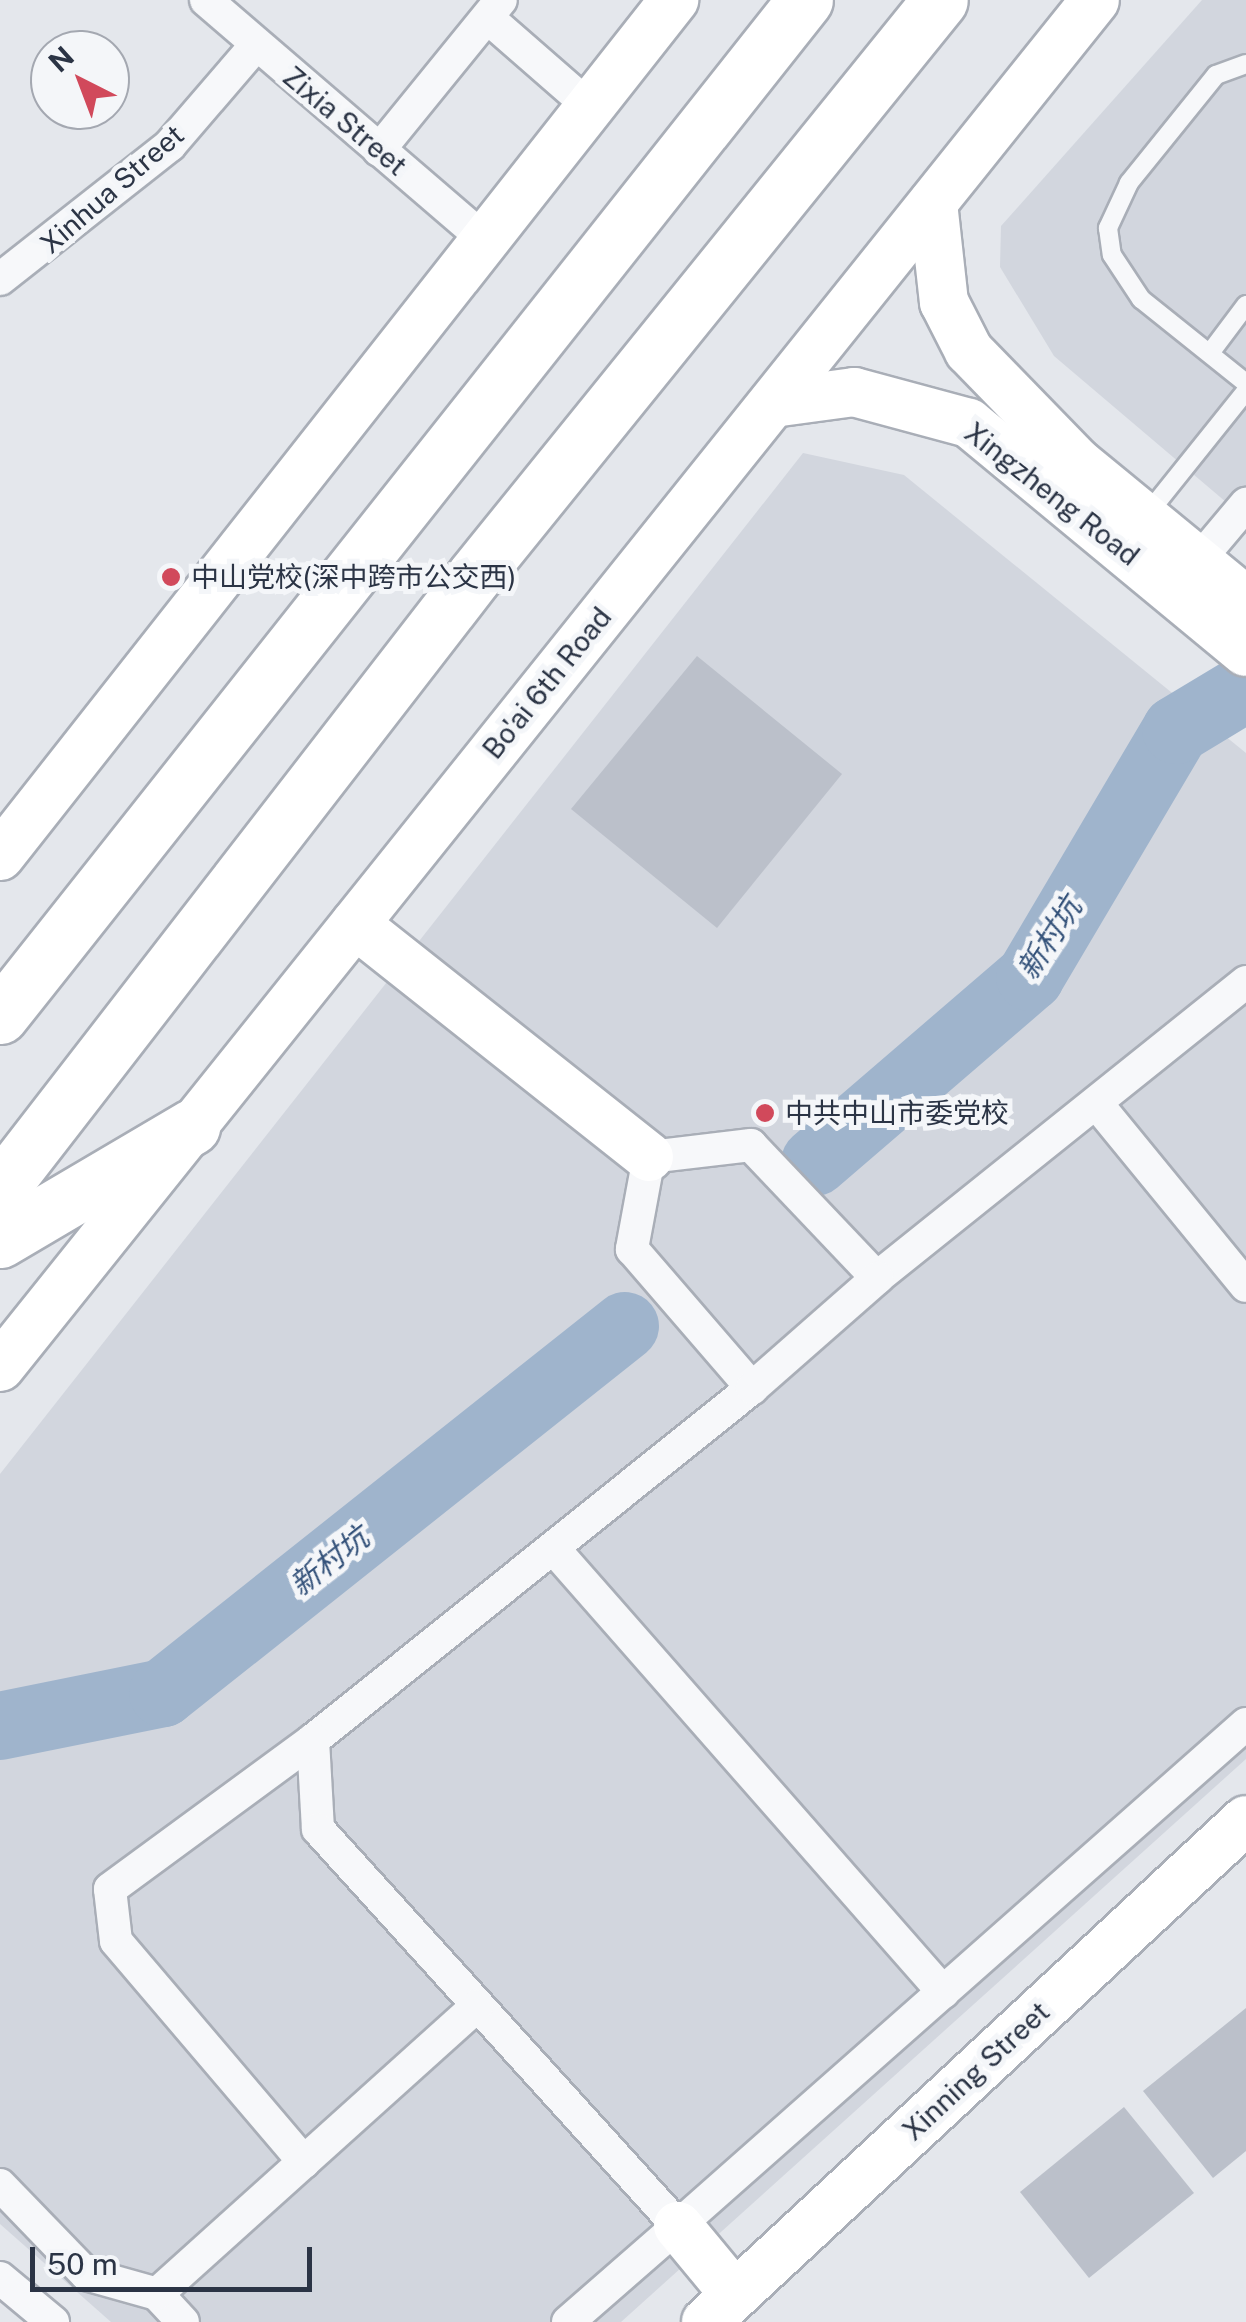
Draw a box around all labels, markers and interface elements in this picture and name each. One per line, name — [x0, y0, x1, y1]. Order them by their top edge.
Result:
north arrow — [30, 30, 130, 130]
text: N — [42, 39, 80, 78]
street label: Zixia Street — [276, 60, 414, 182]
street label: Xinhua Street — [33, 118, 191, 260]
street label: Xingzheng Road — [958, 415, 1146, 573]
place label: 中山党校(深中跨市公交西) — [191, 560, 516, 594]
marker: 中山党校(深中跨市公交西) — [160, 566, 182, 588]
street label: Bo'ai 6th Road — [476, 601, 618, 765]
water label: 新村坑 — [1009, 890, 1089, 986]
place label: 中共中山市委党校 — [785, 1096, 1009, 1130]
marker: 中共中山市委党校 — [754, 1102, 776, 1124]
water label: 新村坑 — [282, 1519, 376, 1603]
street label: Xinning Street — [896, 1995, 1056, 2147]
scale bar — [35, 2227, 318, 2289]
text: 50 m — [47, 2246, 118, 2282]

